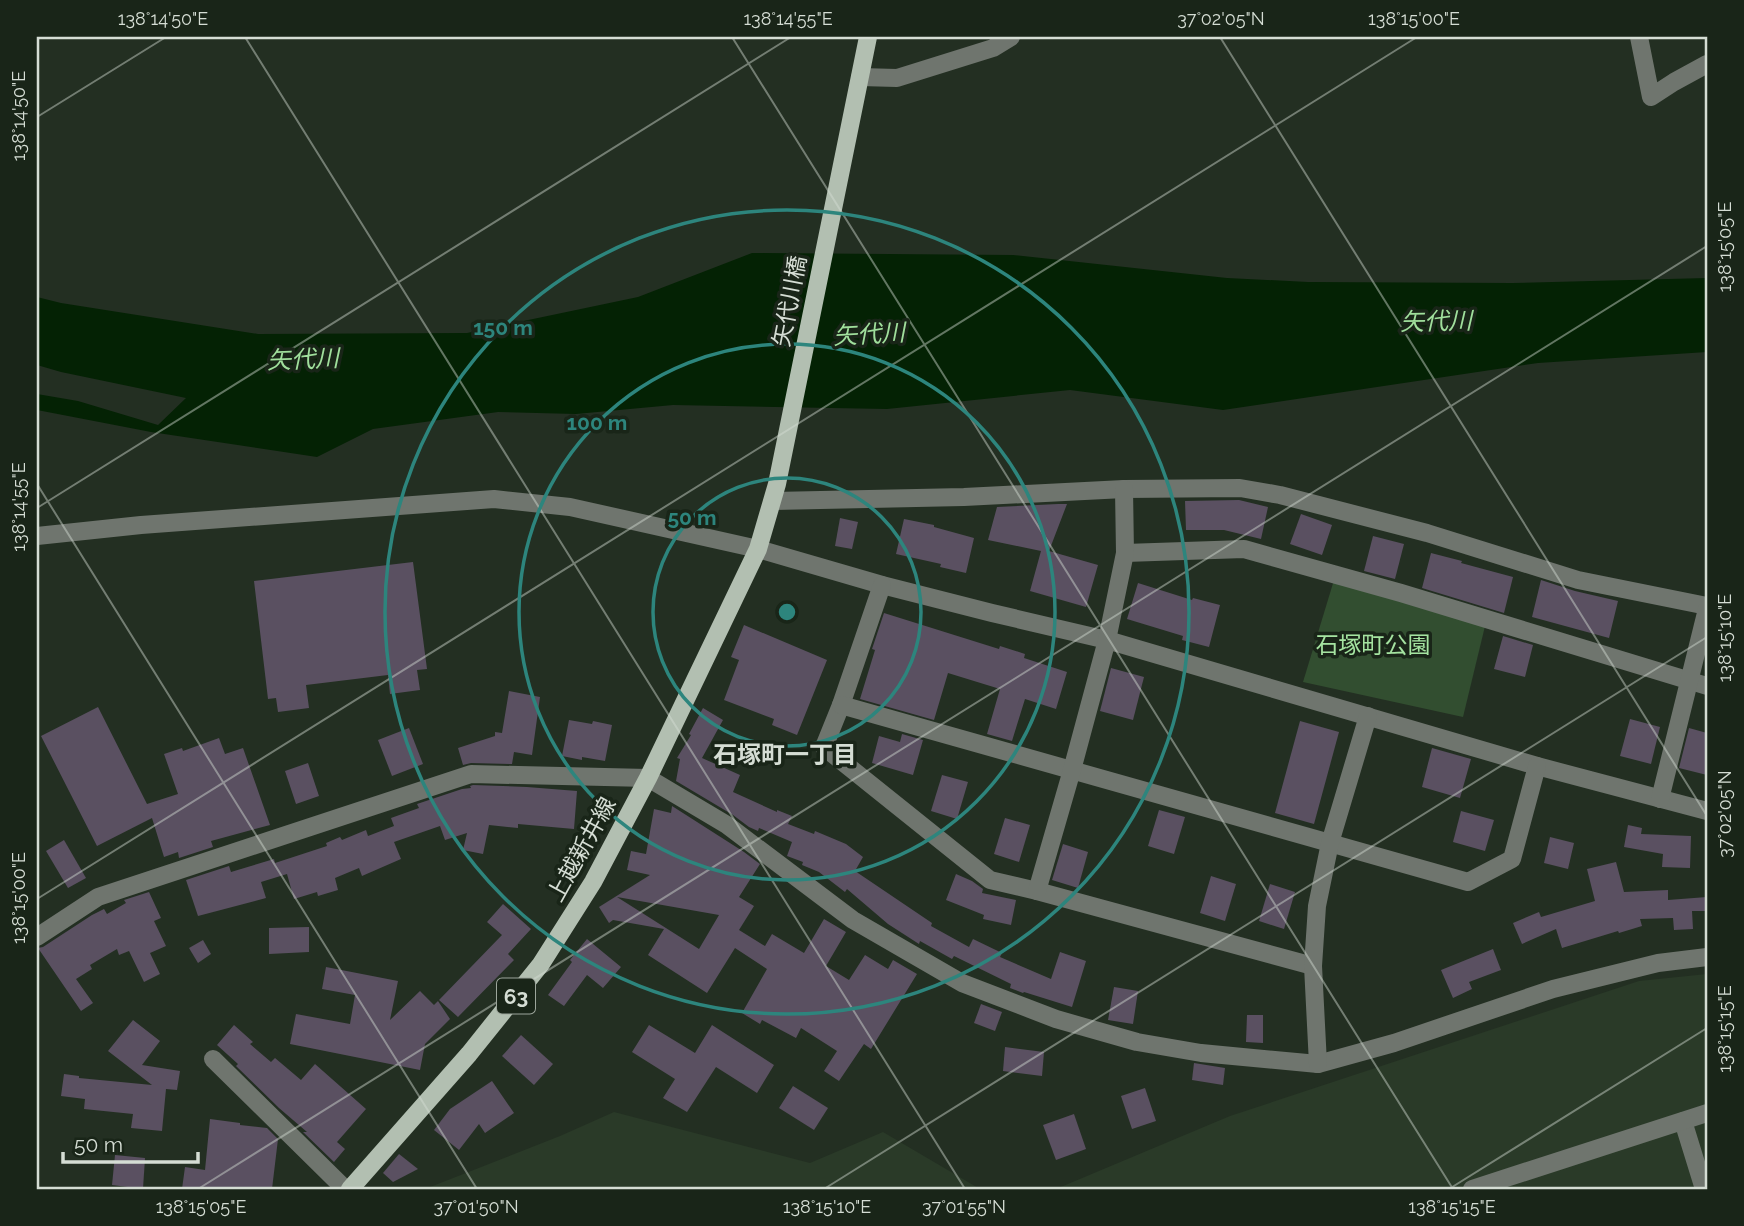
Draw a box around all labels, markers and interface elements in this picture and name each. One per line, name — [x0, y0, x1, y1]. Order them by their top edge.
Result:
text: 138°14'50"E — [118, 8, 208, 29]
text: 138°14'55"E — [743, 8, 833, 29]
text: 37°02'05"N — [1177, 8, 1265, 29]
text: 138°15'00"E — [1368, 8, 1460, 29]
text: 138°14'50"E — [8, 71, 29, 161]
text: 138°15'05"E — [1714, 202, 1735, 292]
street label: 矢代川橋 — [767, 253, 811, 349]
water label: 矢代川 — [1400, 306, 1475, 336]
text: 150 m — [473, 315, 533, 340]
water label: 矢代川 — [832, 317, 909, 350]
water label: 矢代川 — [267, 343, 342, 375]
text: 100 m — [567, 410, 627, 435]
text: 138°14'55"E — [8, 462, 29, 552]
text: 50 m — [667, 505, 717, 530]
text: 138°15'10"E — [1714, 594, 1735, 682]
centre of rings — [775, 600, 799, 624]
park label: 石塚町公園 — [1316, 631, 1431, 658]
district label: 石塚町一丁目 — [713, 740, 857, 769]
text: 37°02'05"N — [1714, 770, 1735, 858]
street label: 上越新井線 — [541, 792, 621, 906]
text: 138°15'00"E — [8, 852, 29, 944]
road number: 63 — [497, 978, 535, 1014]
text: 138°15'15"E — [1714, 985, 1735, 1073]
scale bar — [63, 1121, 198, 1165]
text: 50 m — [74, 1132, 123, 1157]
text: 138°15'05"E — [156, 1196, 246, 1217]
text: 37°01'50"N — [433, 1196, 519, 1217]
text: 138°15'10"E — [783, 1196, 871, 1217]
text: 37°01'55"N — [922, 1196, 1006, 1217]
text: 138°15'15"E — [1408, 1196, 1496, 1217]

